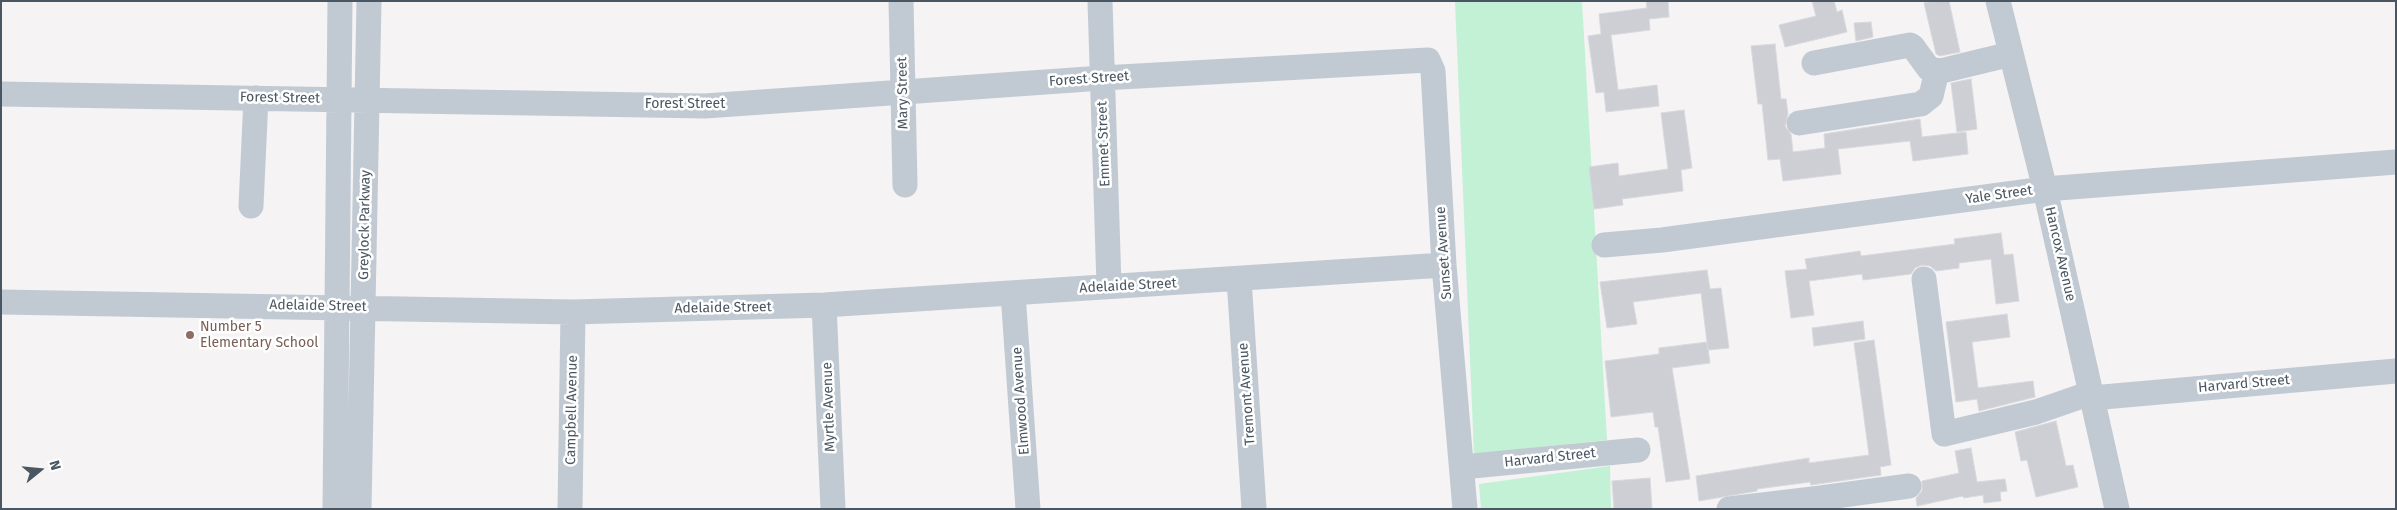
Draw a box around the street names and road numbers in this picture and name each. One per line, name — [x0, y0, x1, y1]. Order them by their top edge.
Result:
street label: Mary Street — [894, 57, 912, 129]
street label: Forest Street — [1048, 68, 1130, 90]
street label: Forest Street — [240, 89, 320, 107]
street label: Forest Street — [645, 96, 725, 112]
street label: Emmet Street — [1094, 101, 1114, 187]
street label: Greylock Parkway — [356, 170, 374, 280]
street label: Yale Street — [1964, 182, 2034, 208]
street label: Hancox Avenue — [2041, 205, 2079, 303]
street label: Sunset Avenue — [1432, 206, 1456, 300]
street label: Adelaide Street — [1079, 275, 1177, 297]
street label: Adelaide Street — [269, 297, 367, 315]
street label: Adelaide Street — [674, 299, 772, 317]
street label: Tremont Avenue — [1235, 342, 1259, 446]
street label: Elmwood Avenue — [1009, 346, 1033, 456]
street label: Campbell Avenue — [563, 355, 581, 465]
street label: Myrtle Avenue — [819, 362, 839, 452]
street label: Harvard Street — [2198, 372, 2290, 396]
street label: Harvard Street — [1503, 445, 1597, 471]

